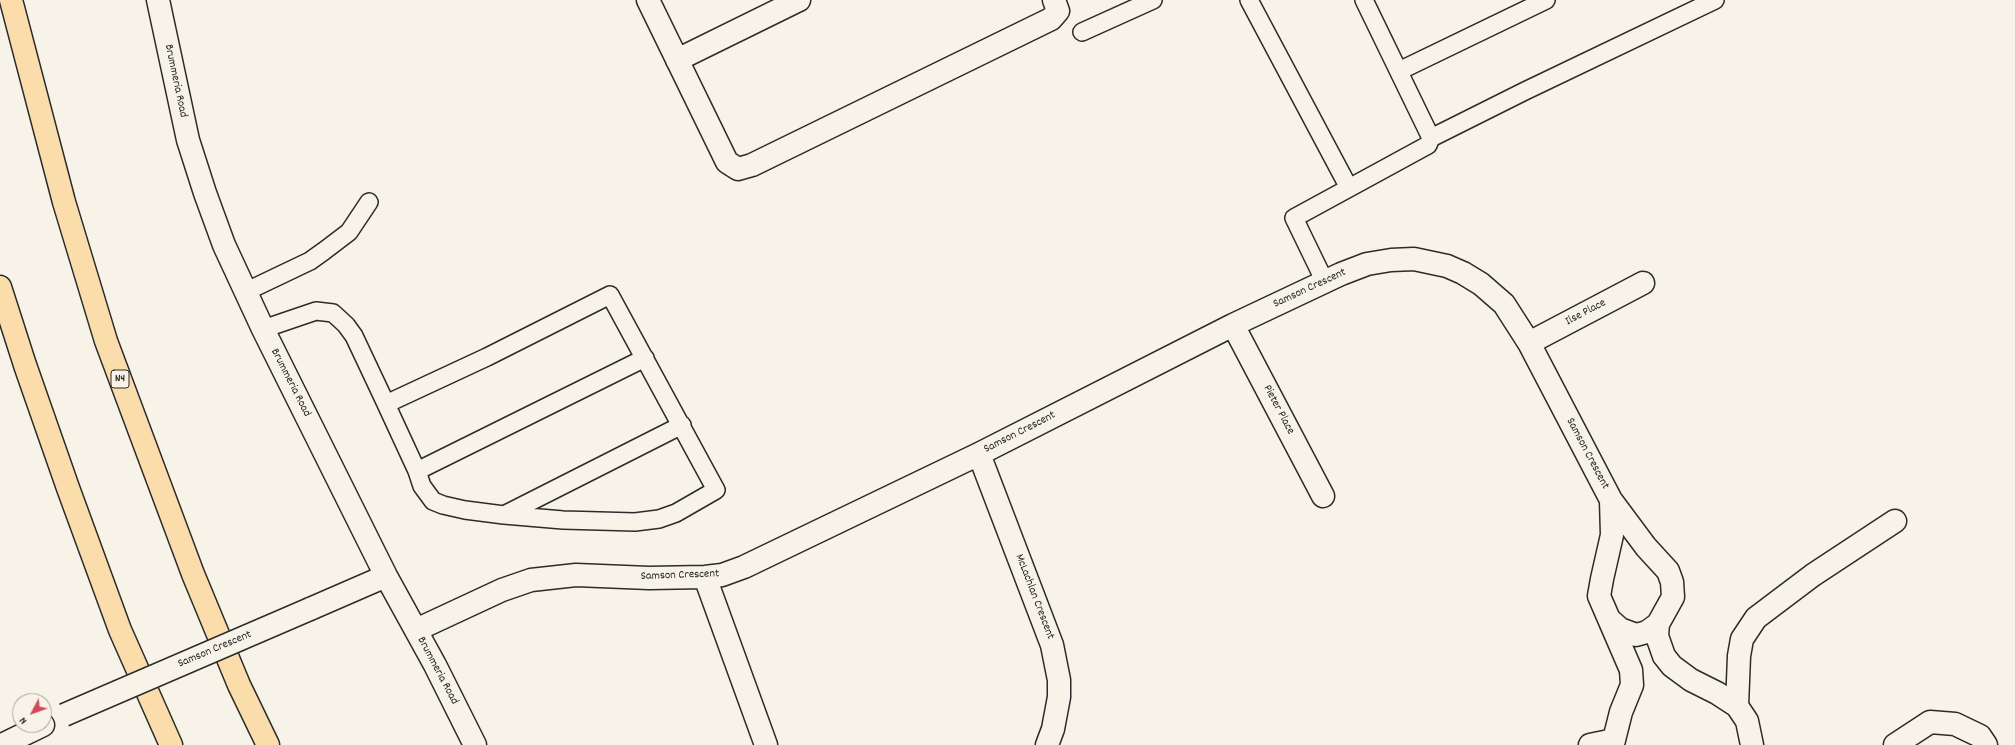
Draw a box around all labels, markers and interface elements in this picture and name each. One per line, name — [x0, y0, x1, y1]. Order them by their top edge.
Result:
street label: Brummeria Road — [160, 43, 190, 119]
street label: Samson Crescent — [1271, 266, 1349, 312]
street label: Ilse Place — [1563, 296, 1609, 330]
street label: Brummeria Road — [267, 347, 313, 419]
road number: N4 — [111, 370, 129, 388]
street label: Pieter Place — [1259, 383, 1297, 437]
street label: Samson Crescent — [982, 409, 1058, 457]
street label: Samson Crescent — [1562, 416, 1612, 492]
street label: McLachlan Crescent — [1011, 552, 1057, 642]
street label: Samson Crescent — [640, 567, 720, 585]
street label: Samson Crescent — [176, 628, 254, 672]
street label: Brummeria Road — [413, 635, 461, 707]
north arrow — [12, 693, 52, 733]
text: N — [16, 713, 32, 728]

